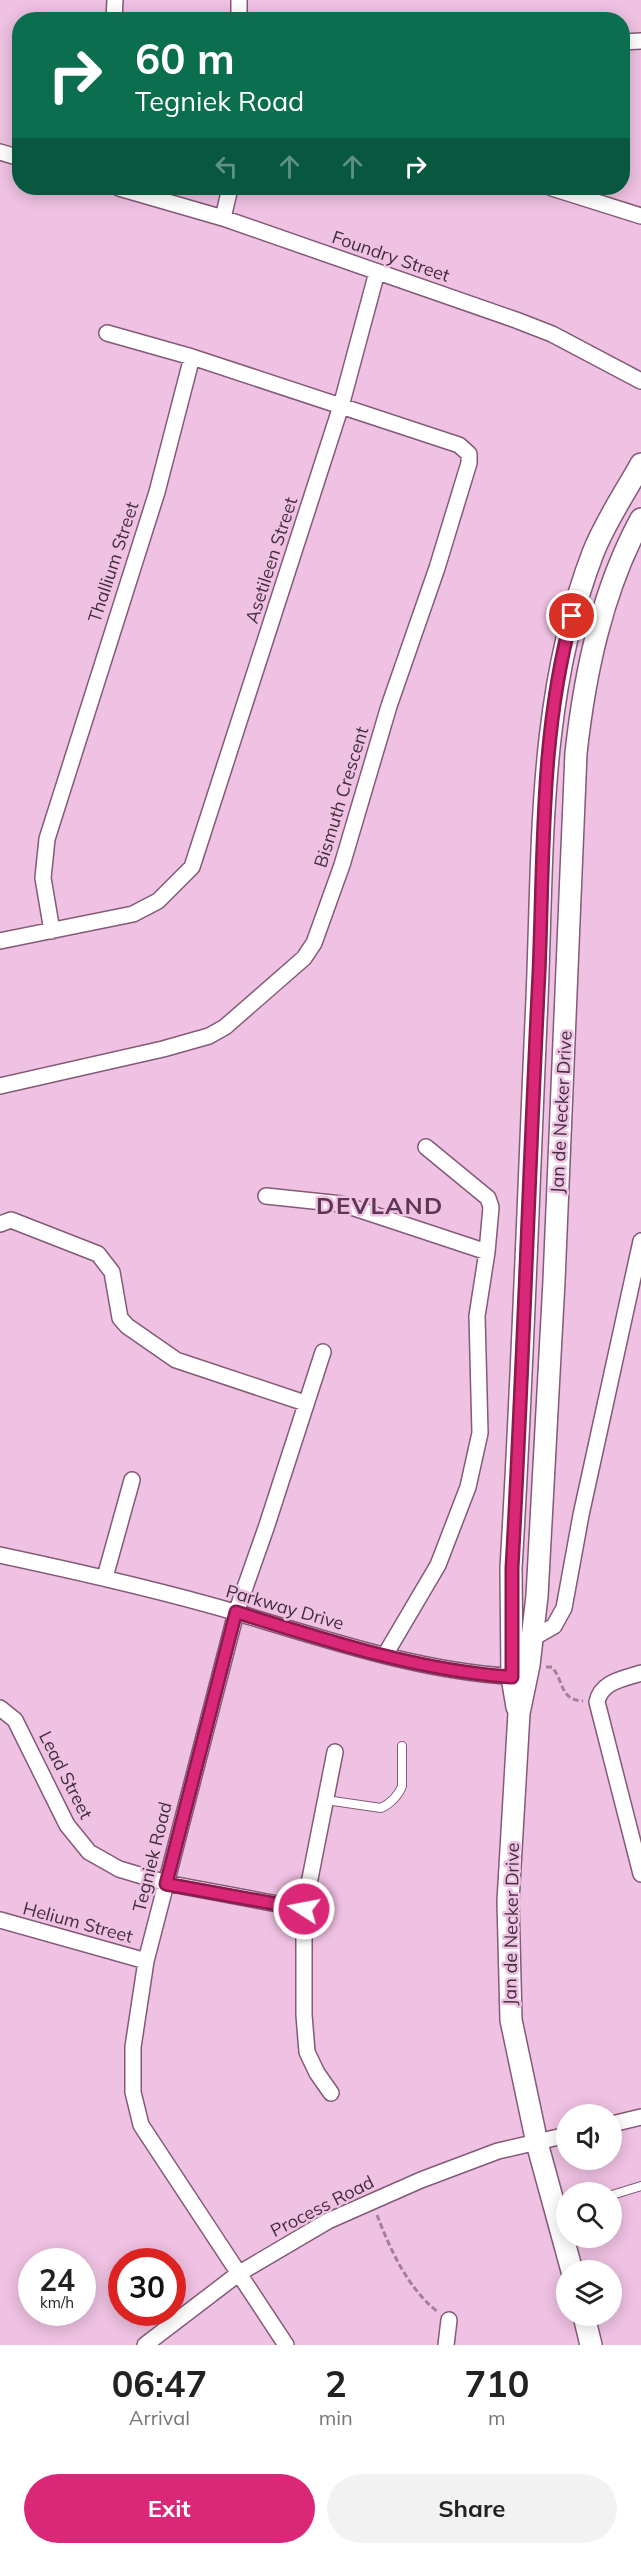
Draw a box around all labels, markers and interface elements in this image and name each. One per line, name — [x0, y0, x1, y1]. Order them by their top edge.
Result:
text: 60 m — [135, 32, 235, 85]
icon: right — [36, 36, 114, 114]
text: Tegniek Road — [135, 84, 304, 118]
icon: left — [210, 150, 243, 183]
icon: ahead — [273, 150, 306, 183]
icon: ahead — [336, 150, 369, 183]
icon: right — [399, 150, 432, 183]
street label: Foundry Street — [329, 225, 453, 287]
street label: Asetileen Street — [240, 494, 302, 626]
street label: Thallium Street — [83, 499, 143, 625]
pin — [546, 590, 597, 641]
icon: arrive — [555, 599, 588, 632]
street label: Bismuth Crescent — [309, 724, 373, 870]
street label: Jan de Necker Drive — [545, 1030, 577, 1194]
district label: DEVLAND — [316, 1190, 444, 1220]
street label: Parkway Drive — [223, 1579, 347, 1635]
street label: Lead Street — [34, 1727, 98, 1823]
street label: Tegniek Road — [127, 1799, 177, 1915]
street label: Jan de Necker Drive — [498, 1842, 524, 2006]
position arrow — [272, 1877, 336, 1941]
street label: Helium Street — [21, 1896, 135, 1948]
map controls — [556, 2104, 622, 2326]
button: sound — [556, 2104, 622, 2170]
street label: Process Road — [266, 2170, 378, 2242]
button: search — [556, 2182, 622, 2248]
speed limit sign: 30 — [108, 2248, 186, 2326]
button: layers — [556, 2260, 622, 2326]
text: 24 — [39, 2261, 75, 2299]
text: km/h — [40, 2293, 74, 2312]
text: 06:47 — [112, 2361, 207, 2406]
text: 2 — [325, 2361, 347, 2406]
text: 710 — [464, 2361, 529, 2406]
text: Arrival — [129, 2405, 190, 2430]
text: min — [319, 2405, 353, 2430]
text: m — [488, 2405, 506, 2430]
button: Exit — [24, 2474, 315, 2543]
button: Share — [327, 2474, 617, 2543]

